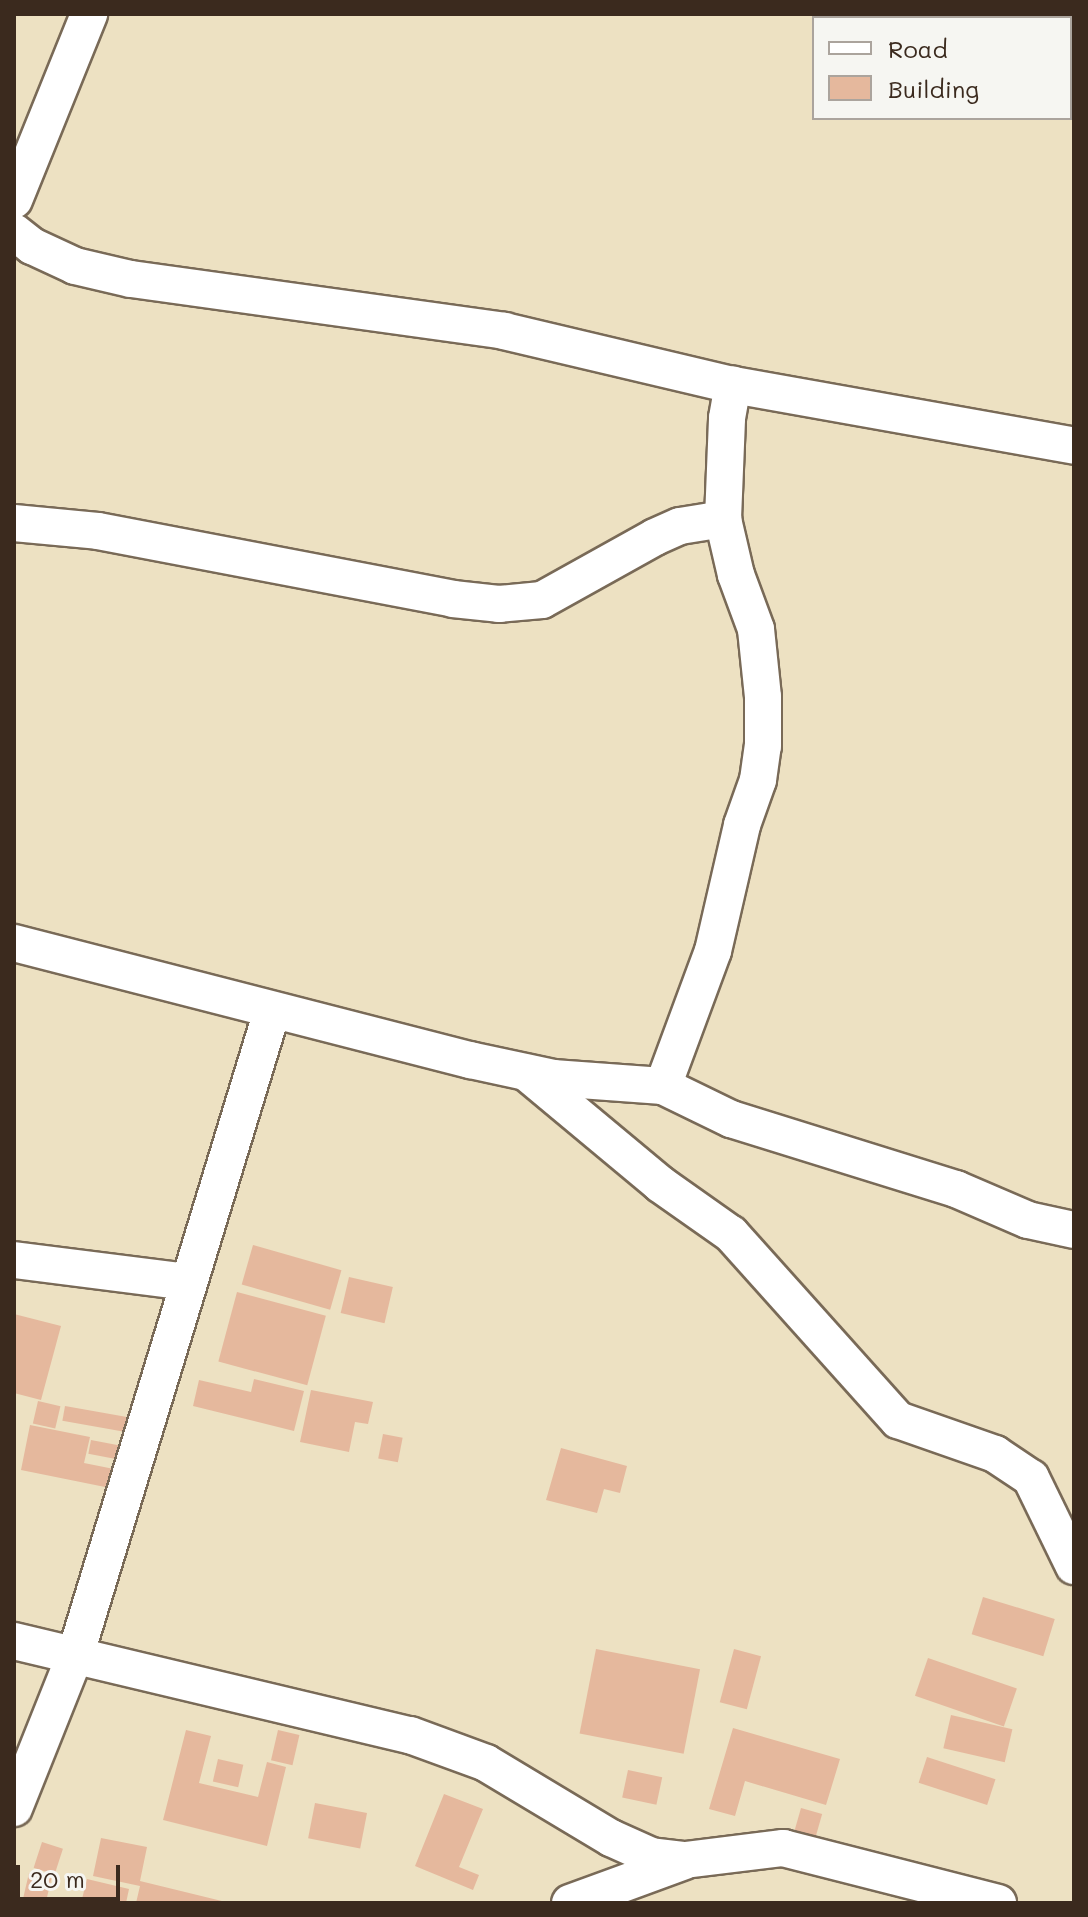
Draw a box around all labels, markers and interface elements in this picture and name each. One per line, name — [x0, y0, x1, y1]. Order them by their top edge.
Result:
legend — [812, 16, 1072, 120]
text: Road — [888, 33, 948, 64]
text: Building — [888, 73, 979, 104]
scale bar — [20, 1849, 124, 1899]
text: 20 m — [30, 1863, 85, 1894]

